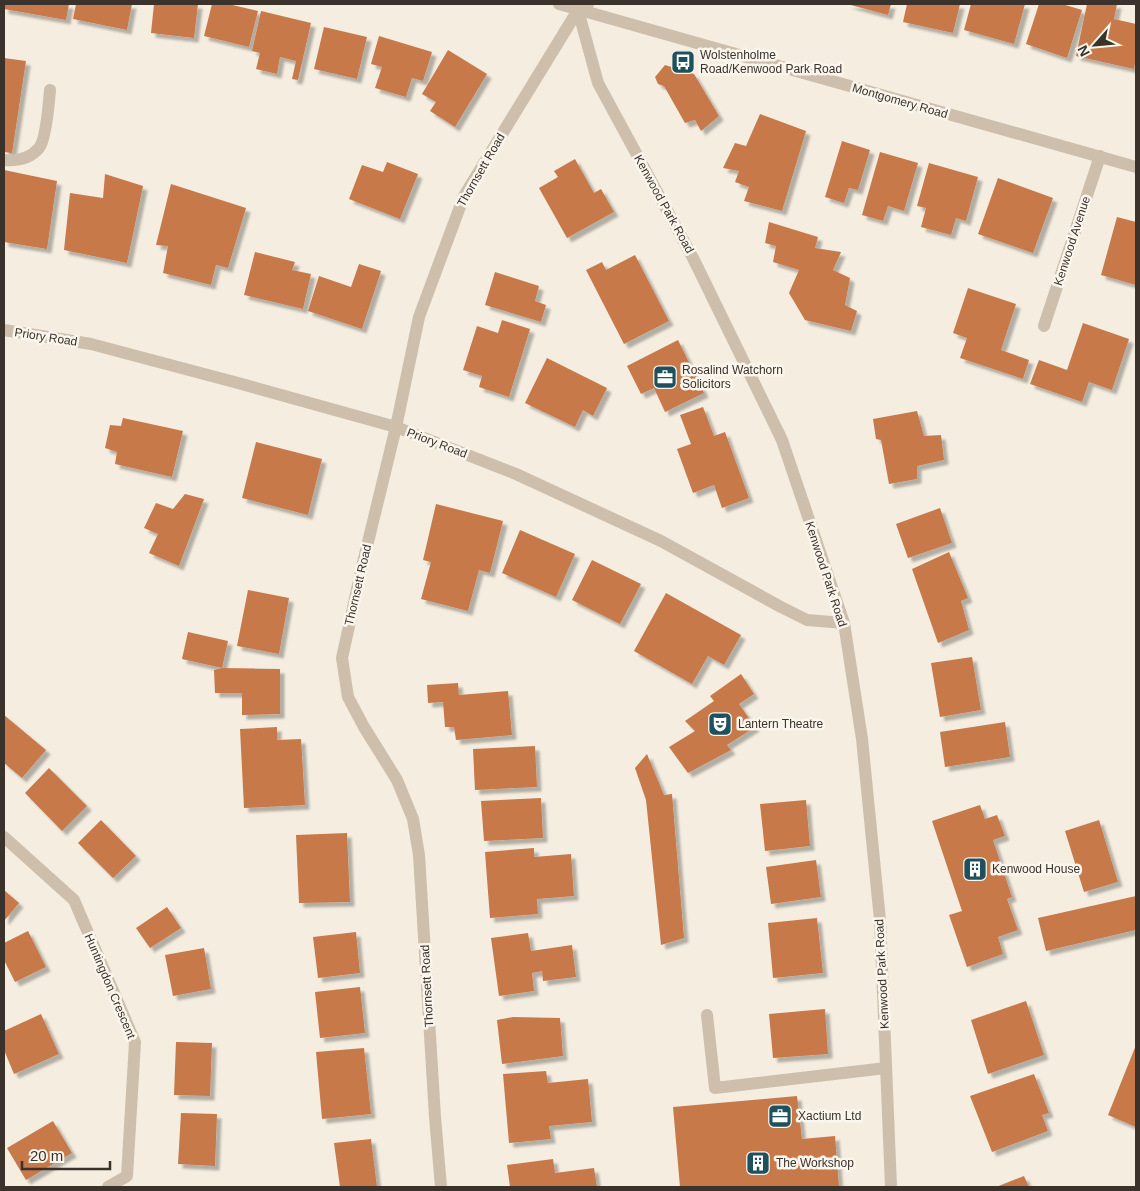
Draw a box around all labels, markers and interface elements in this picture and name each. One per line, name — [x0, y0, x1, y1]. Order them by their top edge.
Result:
north arrow — [1070, 20, 1120, 70]
text: N — [1074, 43, 1093, 59]
place label: Wolstenholme Road/Kenwood Park Road — [700, 48, 842, 76]
bus stop icon: Wolstenholme Road/Kenwood Park Road — [670, 49, 696, 75]
street label: Montgomery Road — [851, 81, 949, 121]
street label: Thornsett Road — [454, 131, 508, 209]
street label: Kenwood Park Road — [631, 152, 697, 256]
street label: Kenwood Avenue — [1051, 194, 1093, 287]
street label: Priory Road — [14, 325, 78, 349]
place label: Rosalind Watchorn Solicitors — [682, 363, 783, 391]
office icon: Rosalind Watchorn Solicitors — [652, 364, 678, 390]
street label: Priory Road — [405, 425, 469, 461]
street label: Kenwood Park Road — [802, 519, 850, 629]
street label: Thornsett Road — [342, 543, 374, 627]
theatre icon: Lantern Theatre — [707, 711, 733, 737]
place label: Lantern Theatre — [738, 717, 823, 731]
building icon: Kenwood House — [962, 856, 988, 882]
place label: Kenwood House — [992, 862, 1080, 876]
street label: Kenwood Park Road — [872, 919, 892, 1029]
street label: Huntingdon Crescent — [82, 931, 139, 1041]
street label: Thornsett Road — [418, 944, 436, 1028]
office icon: Xactium Ltd — [767, 1103, 793, 1129]
place label: Xactium Ltd — [798, 1109, 861, 1123]
scale bar — [22, 1138, 110, 1170]
text: 20 m — [30, 1147, 63, 1164]
building icon: The Workshop — [745, 1150, 771, 1176]
place label: The Workshop — [776, 1156, 854, 1170]

